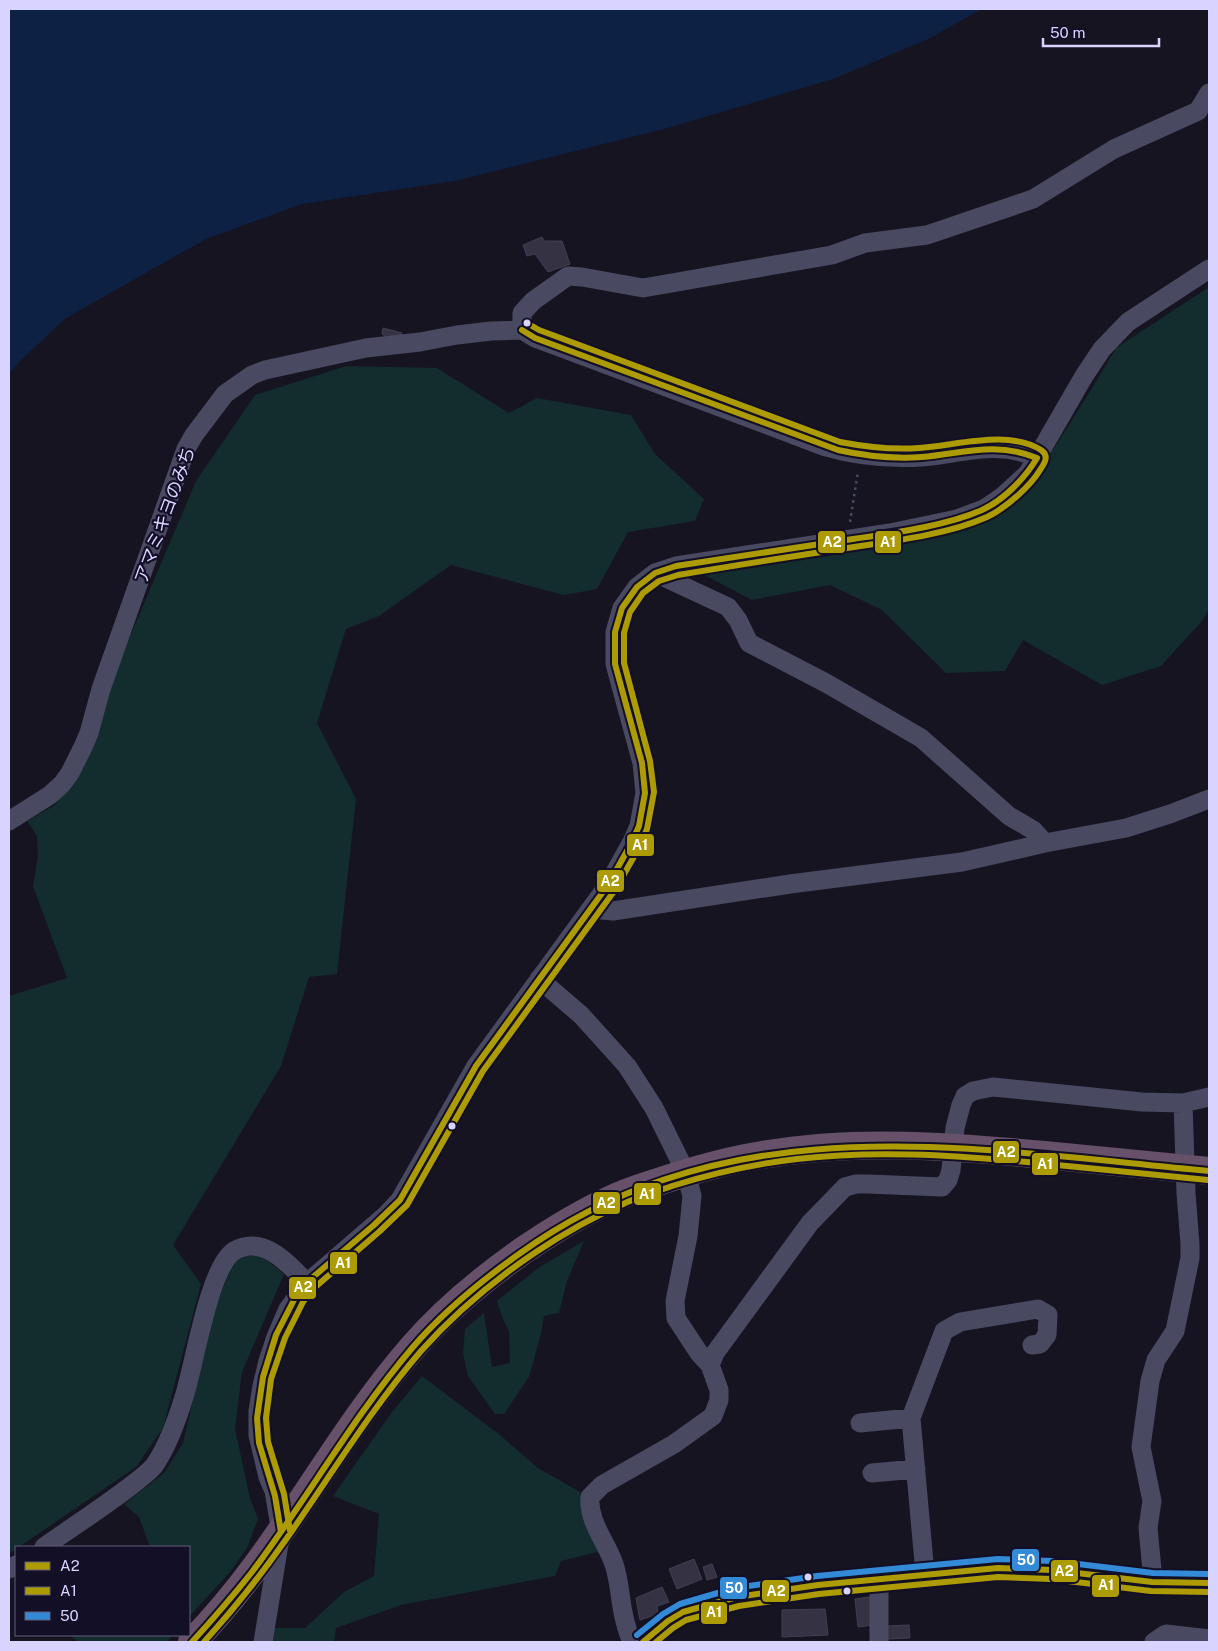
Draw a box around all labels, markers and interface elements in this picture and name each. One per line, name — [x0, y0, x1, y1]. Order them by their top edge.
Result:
scale bar — [1043, 15, 1159, 47]
text: 50 m — [1050, 24, 1085, 41]
unlabelled marker — [522, 318, 532, 328]
street label: アマミキヨのみち — [130, 444, 199, 586]
line badge: A2 — [817, 530, 846, 554]
line badge: A1 — [874, 530, 902, 554]
text: A2 — [822, 534, 842, 550]
text: A1 — [880, 534, 896, 550]
line badge: A1 — [626, 833, 655, 857]
text: A1 — [632, 837, 648, 853]
line badge: A2 — [596, 869, 625, 893]
text: A2 — [600, 873, 620, 889]
unlabelled marker — [447, 1121, 457, 1131]
line badge: A2 — [992, 1140, 1020, 1164]
text: A2 — [996, 1144, 1016, 1160]
line badge: A1 — [1031, 1152, 1059, 1176]
text: A1 — [1037, 1156, 1053, 1172]
line badge: A1 — [633, 1182, 662, 1206]
text: A1 — [639, 1186, 655, 1202]
line badge: A2 — [592, 1191, 621, 1215]
text: A2 — [596, 1195, 616, 1211]
line badge: A1 — [329, 1251, 358, 1275]
text: A1 — [335, 1255, 351, 1271]
line badge: A2 — [288, 1276, 317, 1300]
text: A2 — [293, 1279, 313, 1295]
legend — [15, 1546, 190, 1636]
line badge: 50 — [1011, 1548, 1040, 1572]
text: 50 — [1017, 1552, 1035, 1568]
text: A2 — [60, 1557, 80, 1574]
line badge: A2 — [1050, 1559, 1079, 1583]
text: A2 — [1054, 1563, 1074, 1579]
unlabelled marker — [803, 1572, 813, 1582]
line badge: A1 — [1091, 1574, 1120, 1598]
line badge: 50 — [719, 1576, 748, 1600]
text: A1 — [1098, 1577, 1114, 1593]
line badge: A2 — [761, 1579, 790, 1603]
text: 50 — [725, 1580, 743, 1596]
text: A1 — [60, 1582, 77, 1599]
text: A2 — [766, 1583, 786, 1599]
unlabelled marker — [842, 1586, 852, 1596]
line badge: A1 — [700, 1601, 728, 1625]
text: A1 — [706, 1604, 722, 1620]
text: 50 — [60, 1607, 79, 1624]

